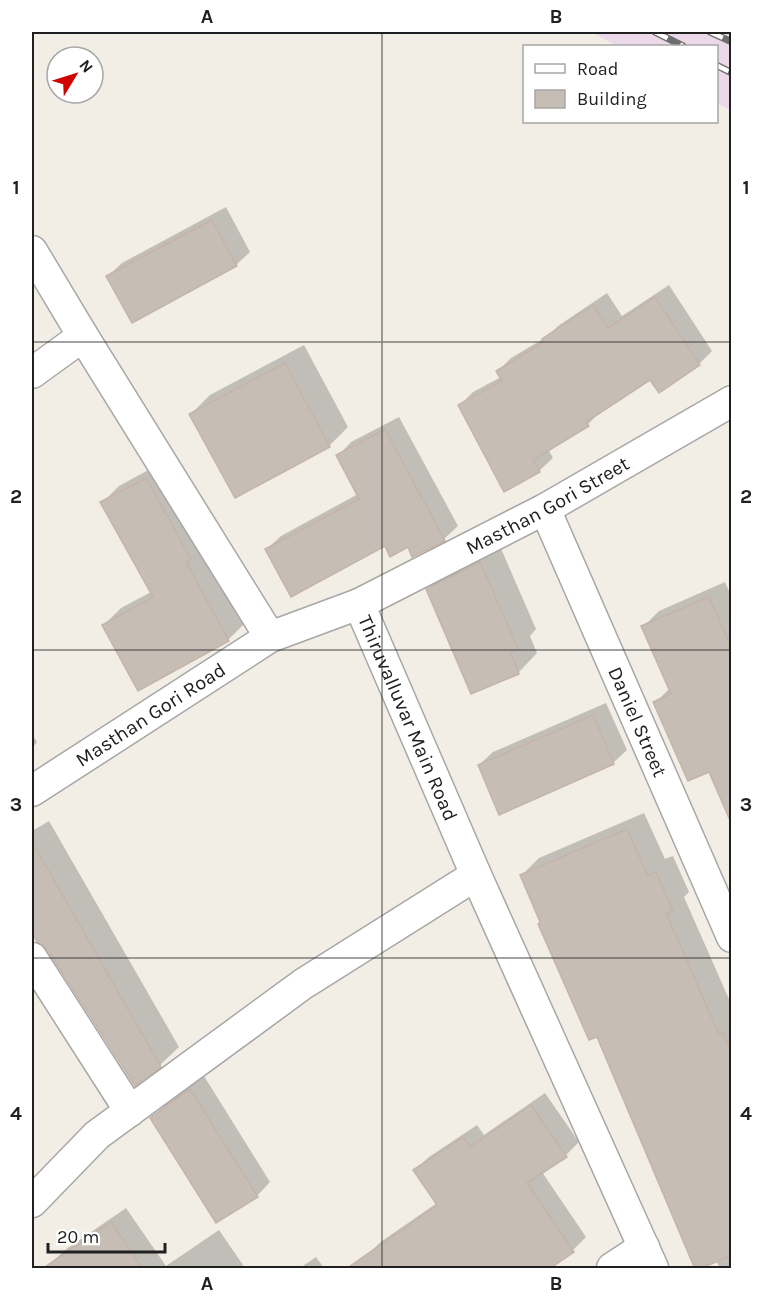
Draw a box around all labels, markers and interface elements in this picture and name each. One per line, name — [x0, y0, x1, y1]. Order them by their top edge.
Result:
text: A — [201, 5, 214, 28]
text: B — [550, 5, 562, 28]
north arrow — [45, 45, 105, 105]
legend — [523, 45, 718, 123]
text: N — [75, 56, 97, 76]
text: Road — [577, 58, 618, 80]
text: Building — [577, 88, 647, 110]
text: 1 — [12, 176, 20, 199]
text: 1 — [742, 176, 750, 199]
street label: Masthan Gori Street — [462, 451, 633, 559]
text: 2 — [10, 485, 22, 508]
text: 2 — [740, 485, 752, 508]
street label: Thiruvalluvar Main Road — [354, 611, 463, 824]
street label: Masthan Gori Road — [71, 658, 230, 771]
street label: Daniel Street — [604, 663, 672, 781]
text: 3 — [10, 793, 22, 816]
text: 3 — [740, 793, 752, 816]
text: 4 — [10, 1102, 22, 1125]
text: 4 — [740, 1102, 752, 1125]
scale bar — [48, 1216, 165, 1254]
text: 20 m — [57, 1226, 99, 1248]
text: A — [201, 1272, 214, 1295]
text: B — [550, 1272, 562, 1295]

